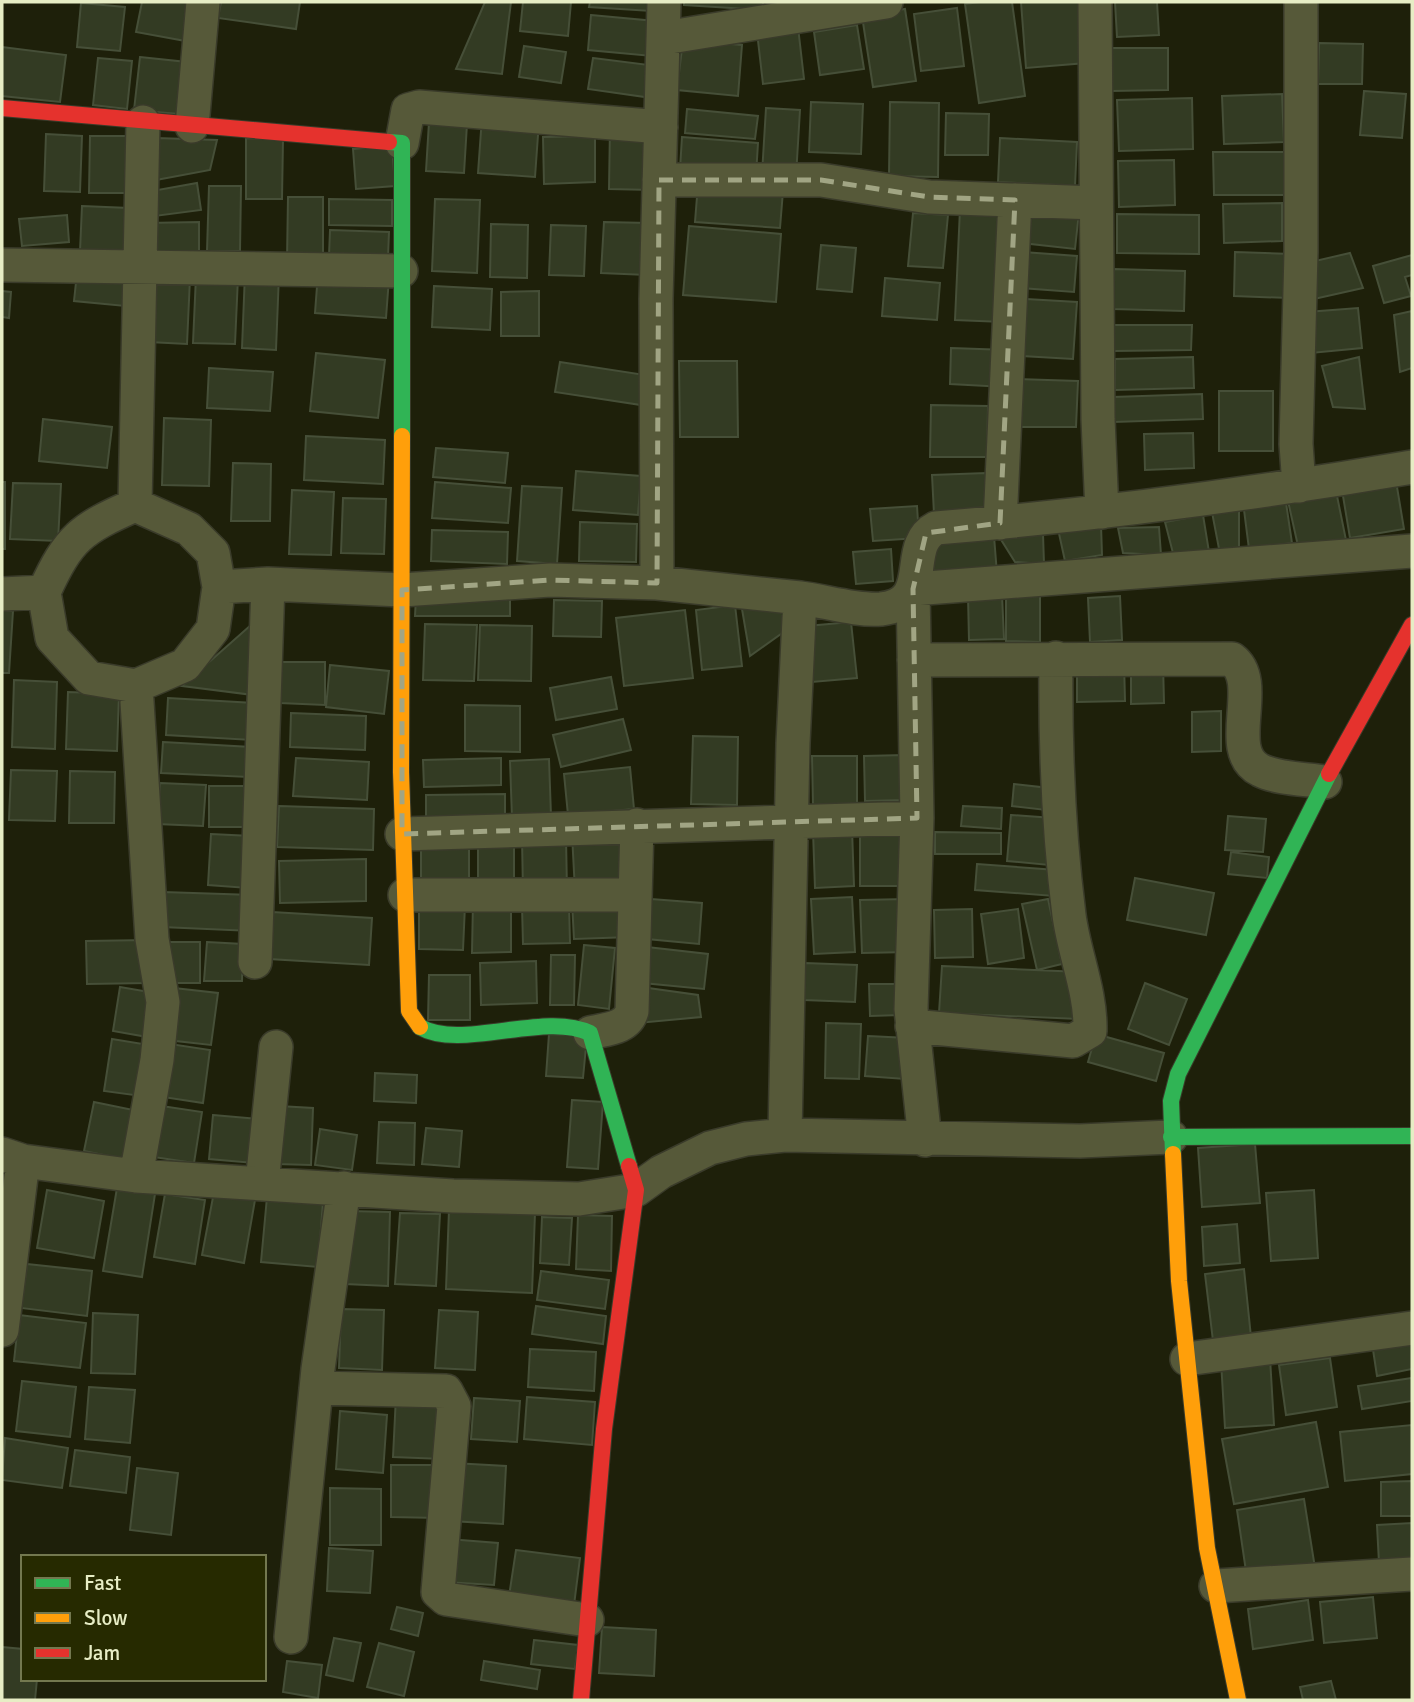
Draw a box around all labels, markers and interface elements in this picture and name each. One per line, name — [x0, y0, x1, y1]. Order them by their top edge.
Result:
legend — [21, 1555, 266, 1681]
text: Fast — [84, 1570, 121, 1596]
text: Slow — [84, 1605, 128, 1631]
text: Jam — [84, 1640, 120, 1666]

